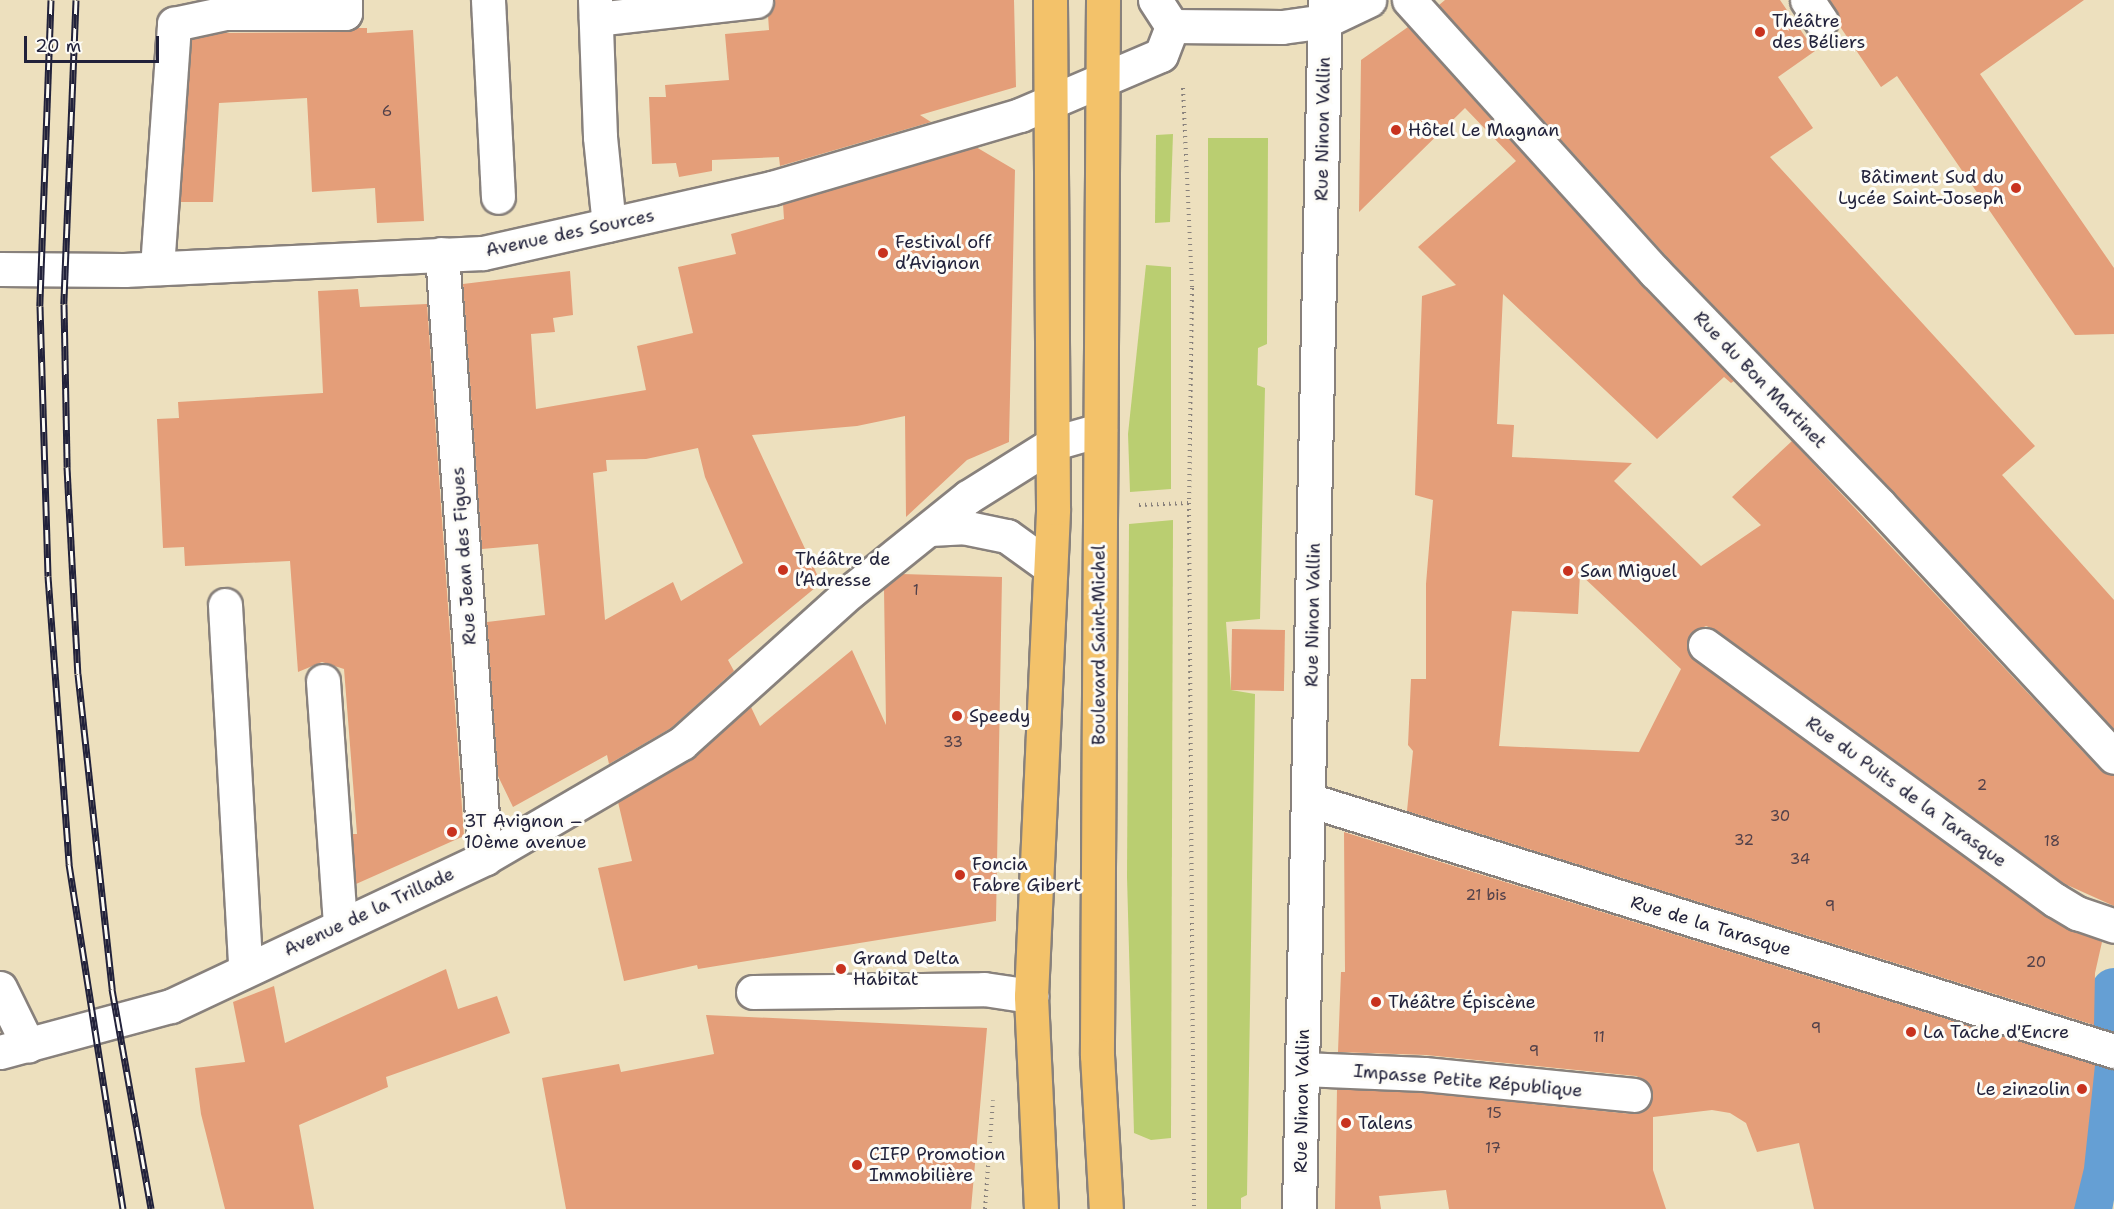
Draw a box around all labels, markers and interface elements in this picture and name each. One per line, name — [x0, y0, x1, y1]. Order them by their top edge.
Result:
place label: Théâtre des Béliers — [1772, 11, 1865, 54]
scale bar — [27, 24, 162, 62]
marker: Théâtre des Béliers — [1753, 25, 1767, 39]
text: 20 m — [35, 34, 81, 58]
street label: Rue Ninon Vallin — [1311, 57, 1335, 201]
house number: 6 — [382, 103, 392, 121]
place label: Hôtel Le Magnan — [1408, 119, 1559, 141]
marker: Hôtel Le Magnan — [1389, 123, 1403, 137]
place label: Bâtiment Sud du Lycée Saint-Joseph — [1838, 167, 2004, 210]
marker: Bâtiment Sud du Lycée Saint-Joseph — [2009, 181, 2023, 195]
street label: Avenue des Sources — [484, 205, 656, 261]
place label: Festival off d’Avignon — [895, 232, 991, 274]
marker: Festival off d’Avignon — [876, 246, 890, 260]
street label: Rue du Bon Martinet — [1689, 307, 1831, 453]
street label: Rue Jean des Figues — [447, 466, 481, 646]
street label: Rue Ninon Vallin — [1301, 543, 1325, 687]
street label: Boulevard Saint-Michel — [1088, 545, 1110, 745]
place label: Théâtre de l’Adresse — [795, 549, 890, 592]
place label: San Miguel — [1580, 560, 1677, 582]
marker: Théâtre de l’Adresse — [776, 563, 790, 577]
marker: San Miguel — [1561, 564, 1575, 578]
house number: 1 — [913, 582, 919, 600]
place label: Speedy — [969, 705, 1030, 727]
marker: Speedy — [950, 709, 964, 723]
street label: Rue du Puits de la Tarasque — [1801, 712, 2011, 872]
house number: 33 — [943, 734, 963, 752]
house number: 2 — [1977, 777, 1987, 795]
house number: 30 — [1770, 808, 1790, 826]
place label: 3T Avignon – 10ème avenue — [464, 811, 587, 854]
marker: 3T Avignon – 10ème avenue — [445, 825, 459, 839]
house number: 32 — [1734, 832, 1754, 850]
house number: 18 — [2044, 833, 2060, 851]
house number: 34 — [1790, 851, 1810, 869]
place label: Foncia Fabre Gibert — [972, 854, 1081, 896]
street label: Avenue de la Trillade — [280, 863, 458, 961]
marker: Foncia Fabre Gibert — [953, 868, 967, 882]
house number: 21 bis — [1465, 887, 1507, 905]
street label: Rue de la Tarasque — [1628, 891, 1794, 961]
house number: 9 — [1825, 898, 1835, 916]
place label: Grand Delta Habitat — [853, 948, 959, 990]
house number: 20 — [2026, 954, 2046, 972]
marker: Grand Delta Habitat — [834, 962, 848, 976]
place label: Théâtre Épiscène — [1388, 991, 1536, 1013]
marker: Théâtre Épiscène — [1369, 995, 1383, 1009]
house number: 9 — [1811, 1020, 1821, 1038]
place label: La Tache d'Encre — [1923, 1021, 2069, 1043]
marker: La Tache d'Encre — [1904, 1025, 1918, 1039]
street label: Rue Ninon Vallin — [1290, 1029, 1314, 1173]
house number: 11 — [1593, 1029, 1605, 1047]
house number: 9 — [1529, 1043, 1539, 1061]
street label: Impasse Petite République — [1353, 1060, 1583, 1102]
place label: Le zinzolin — [1976, 1078, 2070, 1100]
marker: Le zinzolin — [2075, 1082, 2089, 1096]
house number: 15 — [1486, 1105, 1502, 1123]
place label: Talens — [1358, 1112, 1413, 1134]
marker: Talens — [1339, 1116, 1353, 1130]
house number: 17 — [1485, 1140, 1501, 1158]
place label: CIFP Promotion Immobilière — [869, 1144, 1005, 1186]
marker: CIFP Promotion Immobilière — [850, 1158, 864, 1172]

